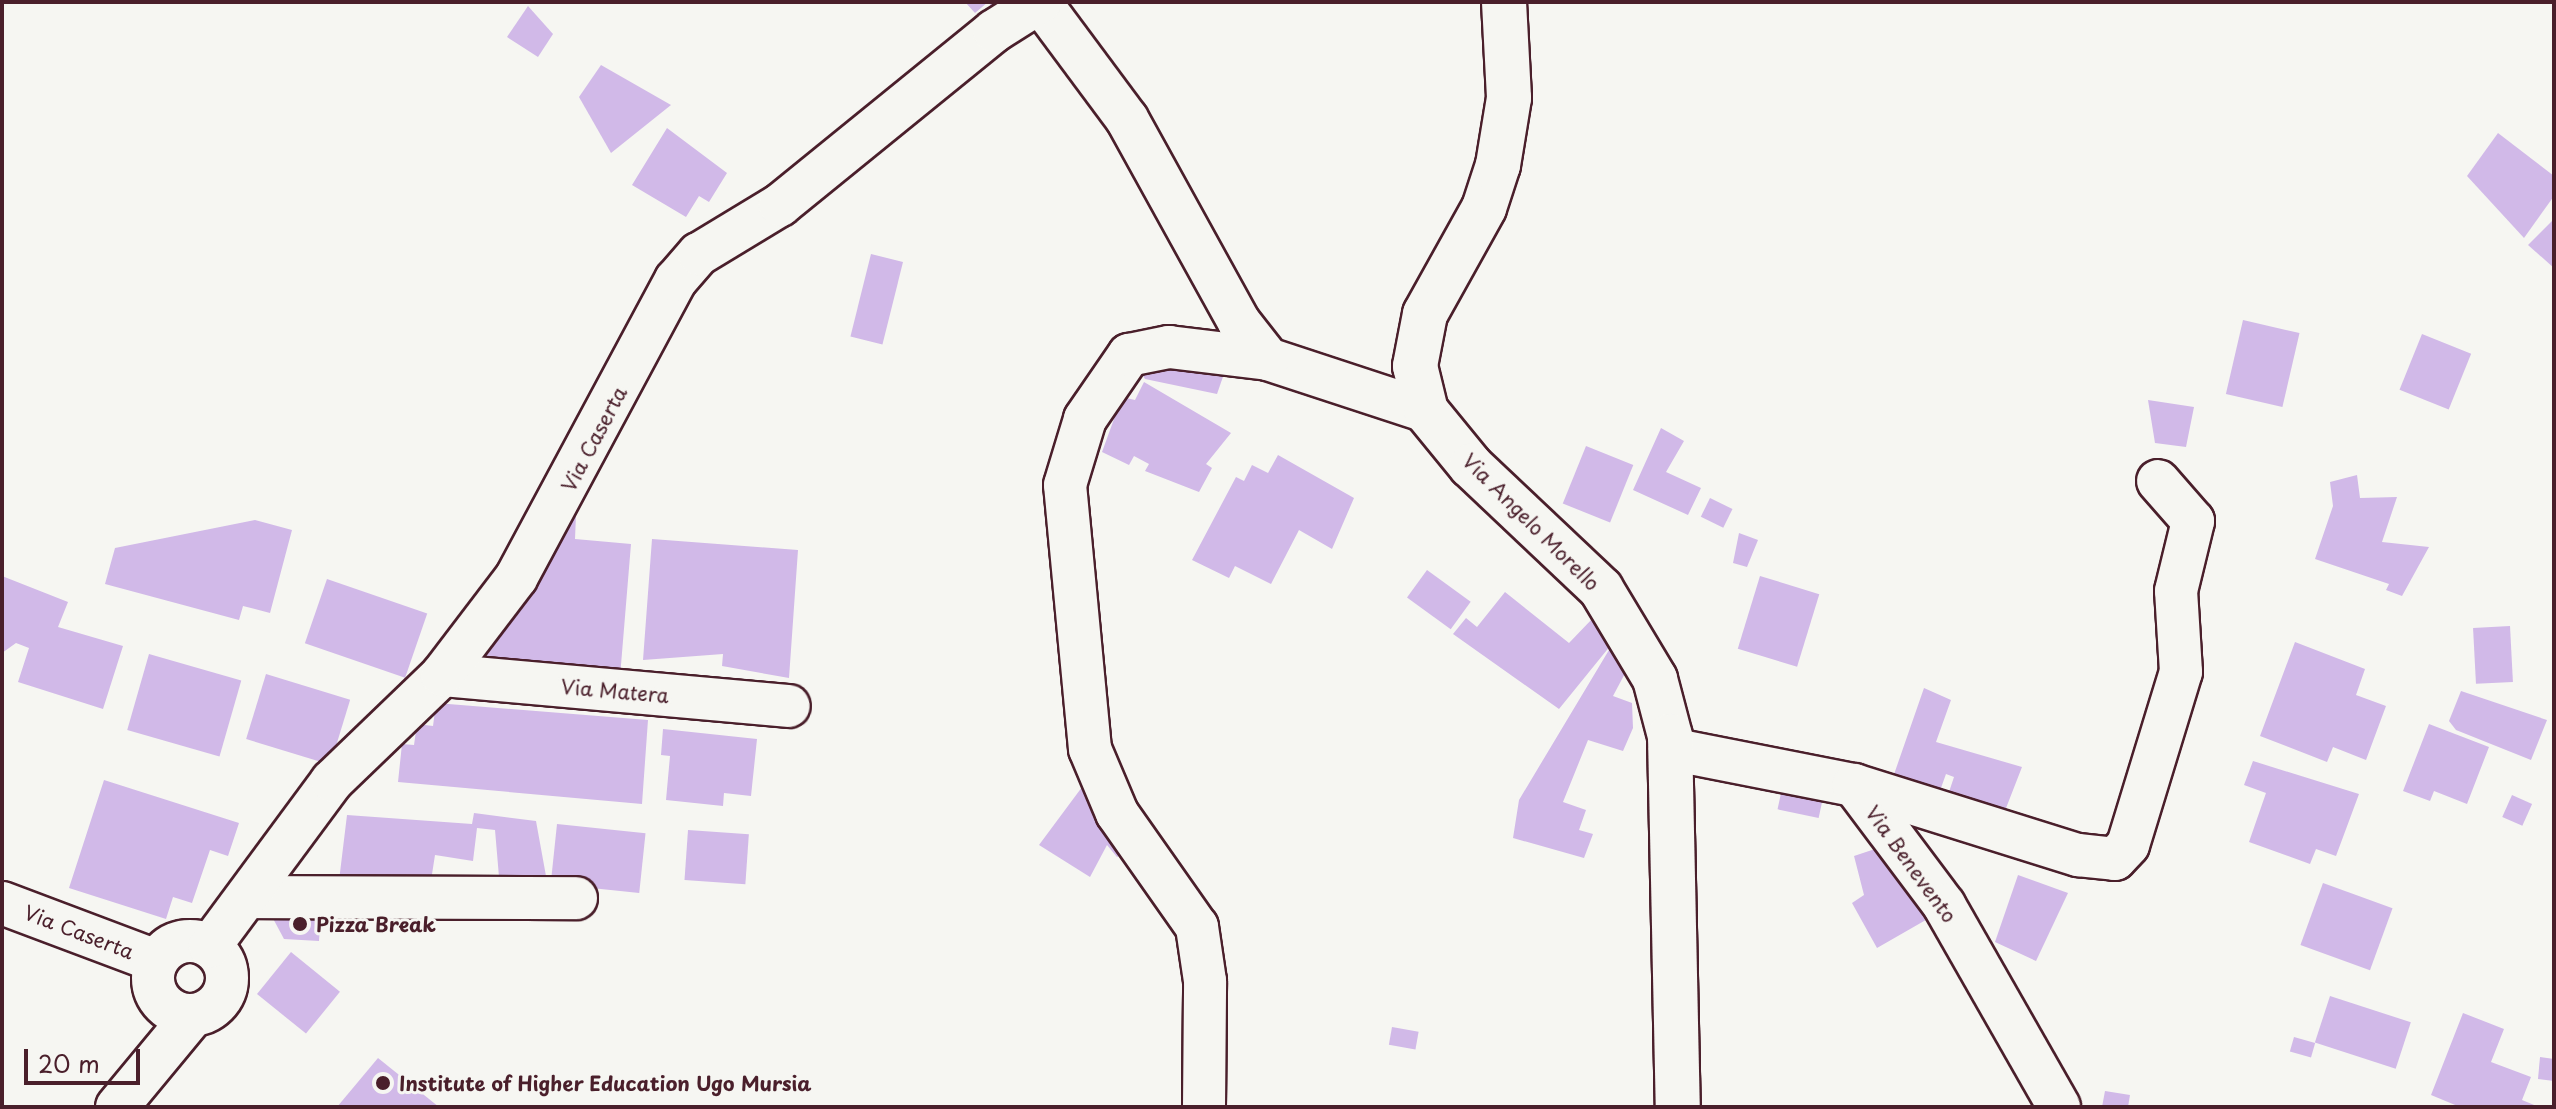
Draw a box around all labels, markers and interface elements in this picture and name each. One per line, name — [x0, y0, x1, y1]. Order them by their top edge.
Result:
street label: Via Caserta — [556, 382, 632, 496]
street label: Via Angelo Morello — [1458, 449, 1604, 595]
street label: Via Matera — [560, 674, 670, 708]
street label: Via Benevento — [1861, 801, 1961, 927]
street label: Via Caserta — [21, 900, 137, 964]
place label: Pizza Break — [316, 912, 438, 936]
marker: Pizza Break — [291, 915, 309, 933]
scale bar — [28, 1033, 144, 1083]
text: 20 m — [38, 1045, 100, 1081]
place label: Institute of Higher Education Ugo Mursia — [399, 1071, 814, 1095]
marker: Institute of Higher Education Ugo Mursia — [374, 1074, 392, 1092]

